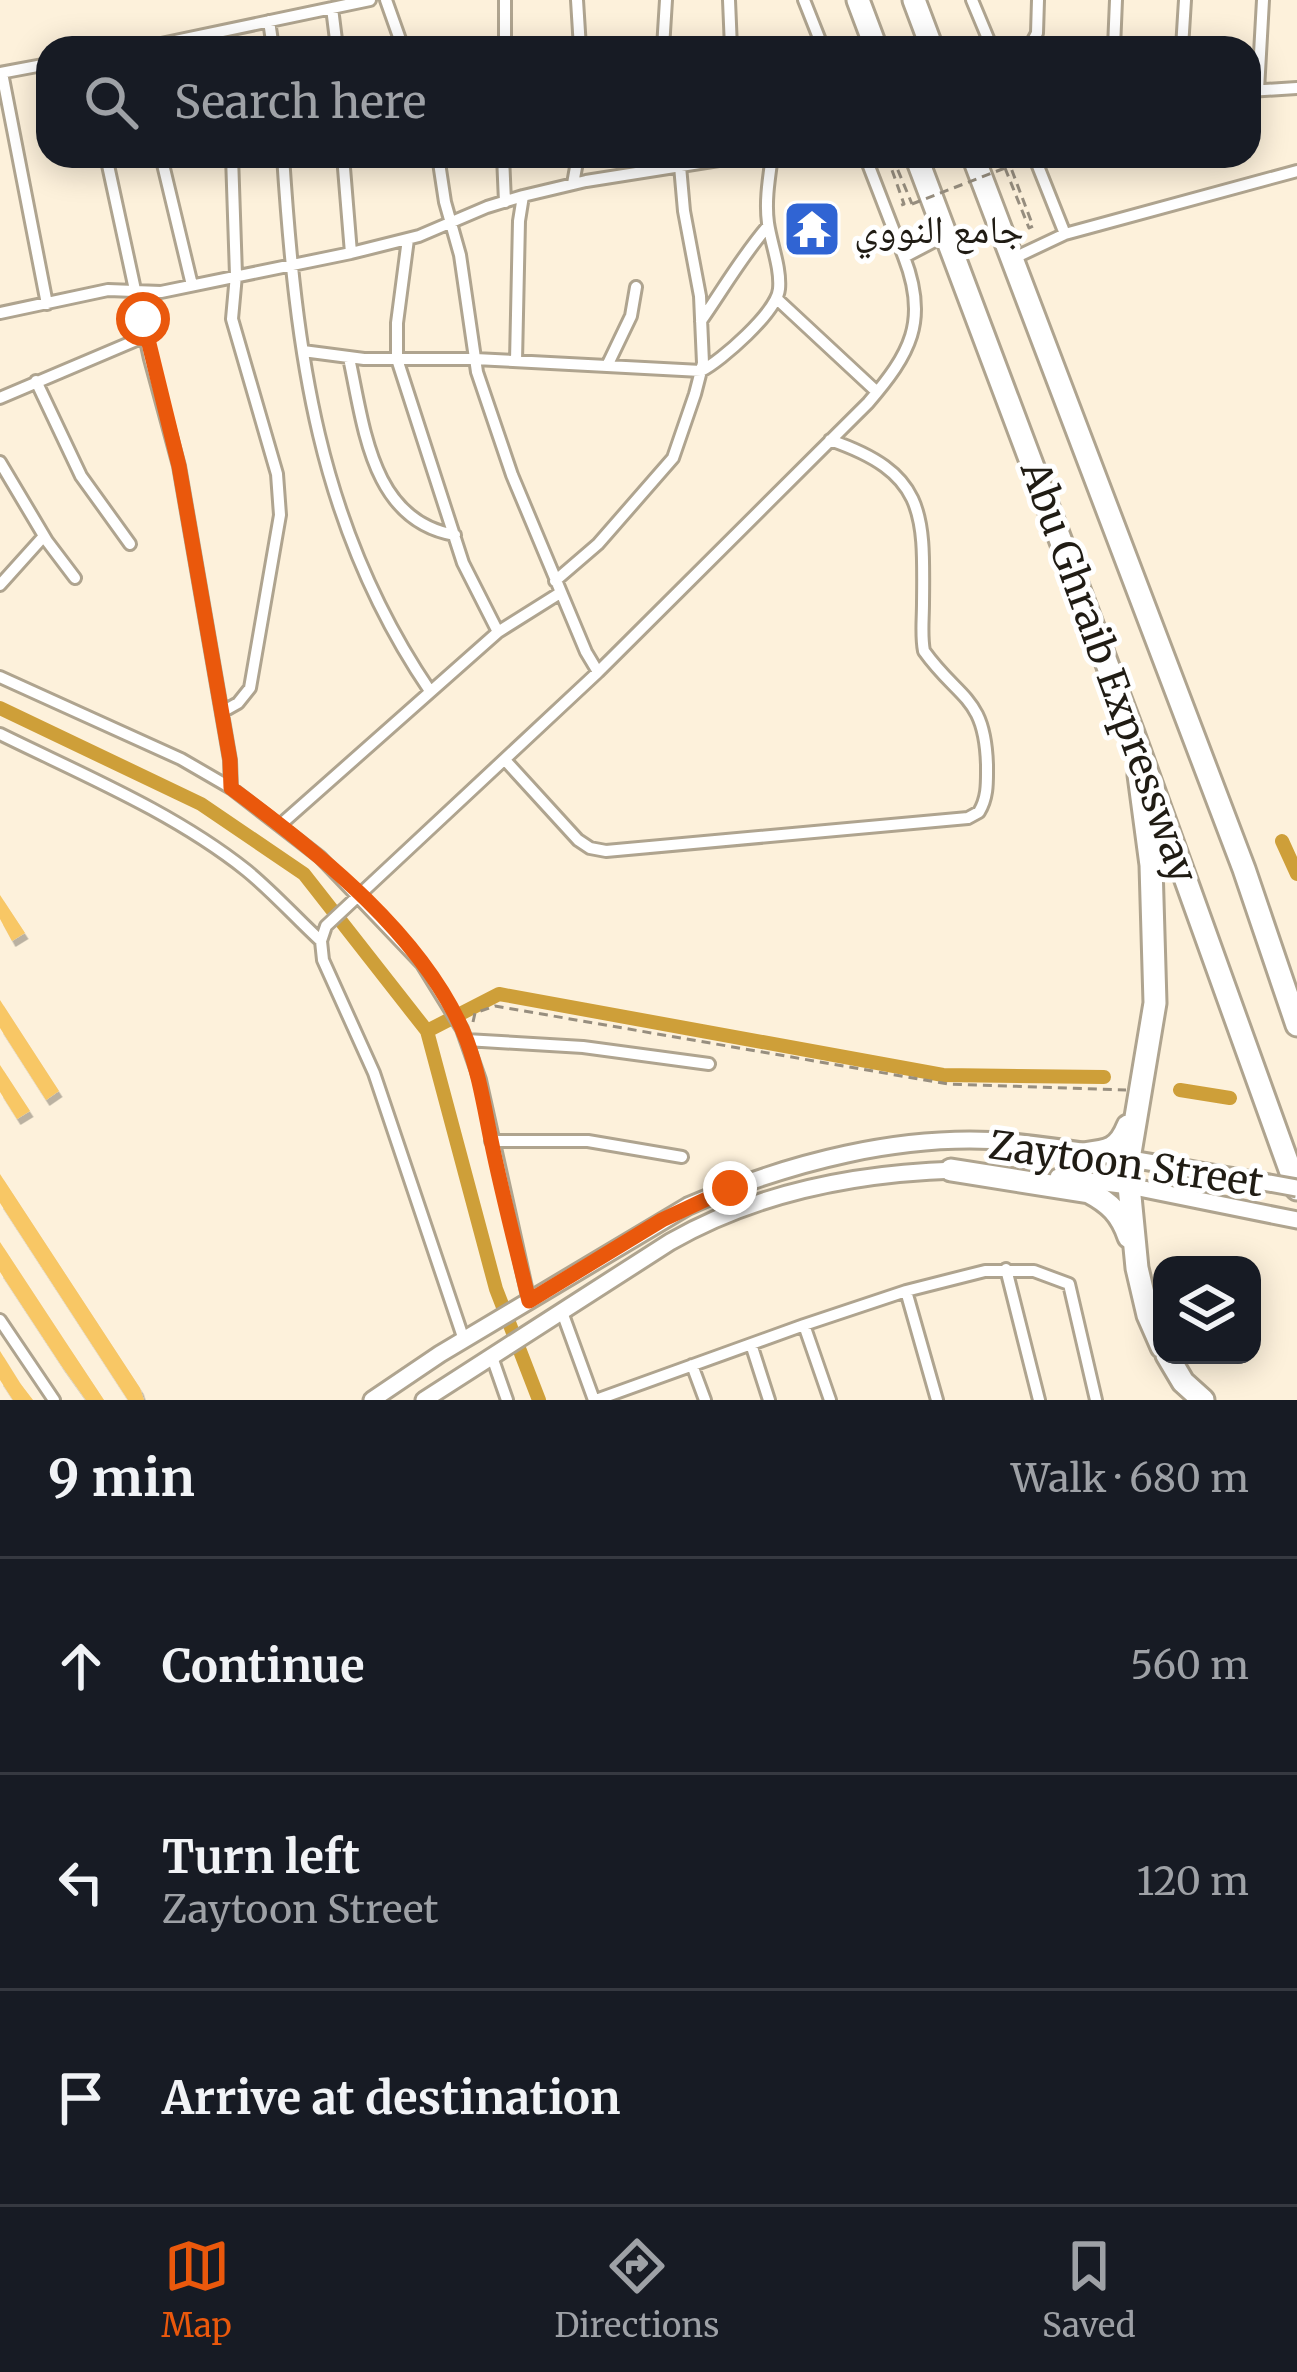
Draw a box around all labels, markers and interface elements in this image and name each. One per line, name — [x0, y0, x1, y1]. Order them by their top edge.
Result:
search box — [36, 36, 1261, 168]
icon: search — [78, 69, 144, 135]
text: Search here — [174, 74, 426, 130]
temple icon: جامع النووي — [781, 198, 843, 260]
place label: جامع النووي — [854, 205, 1024, 260]
route start — [116, 292, 170, 346]
street label: Abu Ghraib Expressway — [1010, 454, 1208, 890]
street label: Zaytoon Street — [986, 1120, 1266, 1208]
route end — [703, 1161, 757, 1215]
map controls — [1153, 1256, 1261, 1364]
button: layers — [1153, 1256, 1261, 1364]
text: 9 min — [48, 1446, 195, 1510]
text: Walk · 680 m — [1011, 1454, 1249, 1503]
icon: ahead — [48, 1633, 114, 1699]
text: Continue — [162, 1638, 364, 1694]
text: 560 m — [1130, 1641, 1249, 1690]
text: Turn left — [162, 1829, 360, 1885]
icon: left — [48, 1849, 114, 1915]
text: 120 m — [1136, 1857, 1249, 1906]
text: Zaytoon Street — [162, 1885, 439, 1934]
icon: arrive — [48, 2065, 114, 2131]
text: Arrive at destination — [162, 2070, 620, 2126]
tab: Map — [161, 2233, 232, 2346]
tab: Directions — [554, 2233, 719, 2346]
tab: Saved — [1042, 2233, 1136, 2346]

